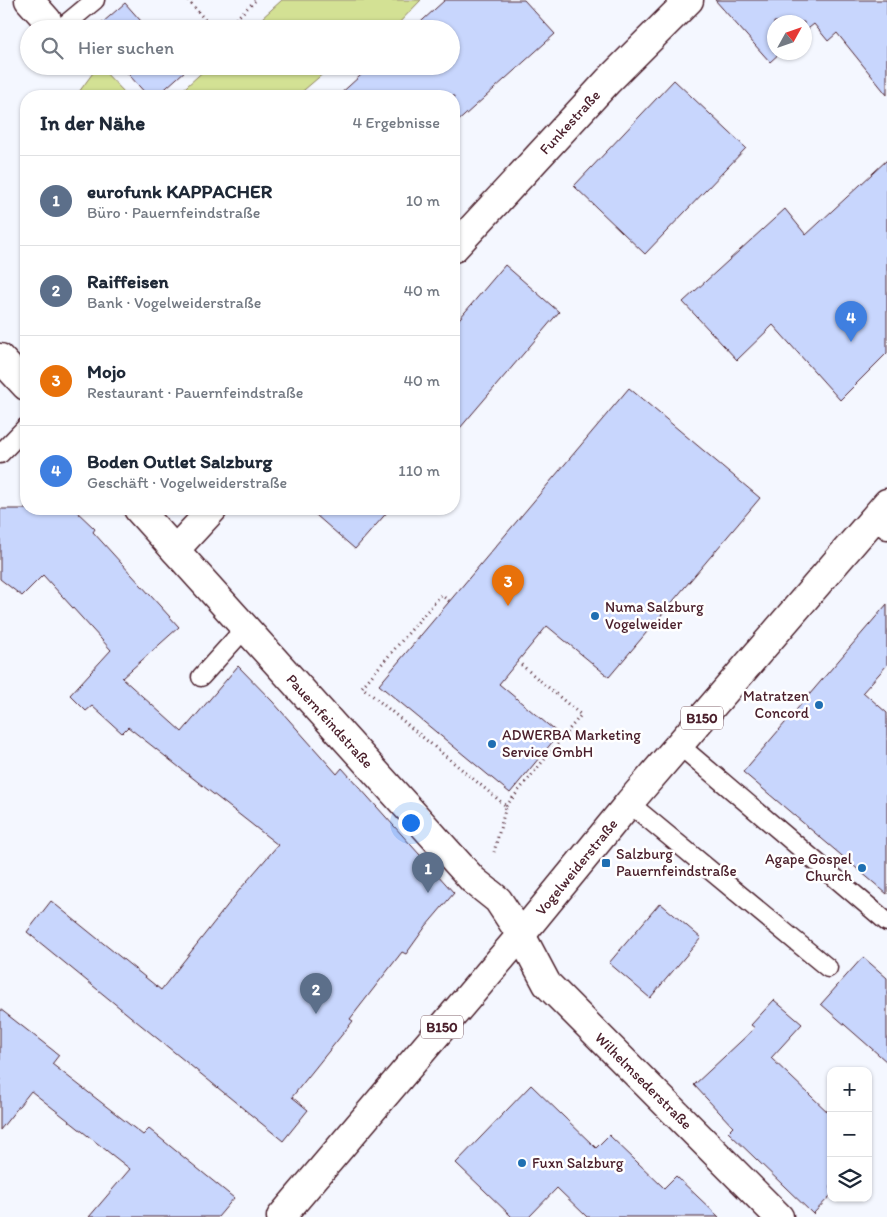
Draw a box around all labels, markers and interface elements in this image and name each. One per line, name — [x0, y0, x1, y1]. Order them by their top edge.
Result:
north arrow — [767, 15, 812, 60]
search box — [20, 20, 460, 75]
icon: search — [38, 34, 66, 62]
text: Hier suchen — [78, 36, 174, 59]
street label: Funkestraße — [536, 86, 604, 158]
text: In der Nähe — [40, 110, 145, 135]
text: 4 Ergebnisse — [352, 113, 440, 132]
text: eurofunk KAPPACHER — [87, 180, 272, 203]
text: 1 — [52, 191, 60, 210]
text: 10 m — [406, 191, 440, 210]
text: Büro · Pauernfeindstraße — [87, 203, 260, 222]
text: Raiffeisen — [87, 270, 169, 293]
text: 2 — [52, 281, 60, 300]
text: 40 m — [403, 281, 440, 300]
text: Bank · Vogelweiderstraße — [87, 293, 261, 312]
pin: 4 — [835, 301, 867, 342]
text: Mojo — [87, 360, 126, 383]
text: 3 — [52, 371, 60, 390]
text: 40 m — [403, 371, 440, 390]
text: Restaurant · Pauernfeindstraße — [87, 383, 304, 402]
text: Boden Outlet Salzburg — [87, 450, 272, 473]
text: 4 — [51, 461, 61, 480]
text: 110 m — [398, 461, 440, 480]
text: Geschäft · Vogelweiderstraße — [87, 473, 287, 492]
pin: 3 — [492, 565, 524, 606]
place label: Numa Salzburg Vogelweider — [605, 598, 704, 633]
marker: Numa Salzburg Vogelweider — [589, 610, 601, 622]
street label: Pauernfeindstraße — [283, 670, 377, 772]
place label: Matratzen Concord — [743, 687, 810, 722]
marker: Matratzen Concord — [813, 699, 825, 711]
road number: B150 — [681, 706, 723, 730]
place label: ADWERBA Marketing Service GmbH — [502, 726, 641, 761]
marker: ADWERBA Marketing Service GmbH — [486, 738, 498, 750]
your location — [398, 810, 424, 836]
street label: Vogelweiderstraße — [532, 815, 621, 919]
place label: Salzburg Pauernfeindstraße — [616, 845, 737, 880]
place label: Agape Gospel Church — [765, 850, 853, 885]
pin: 1 — [412, 852, 444, 893]
marker: Salzburg Pauernfeindstraße — [600, 857, 612, 869]
marker: Agape Gospel Church — [856, 862, 868, 874]
pin: 2 — [300, 973, 332, 1014]
road number: B150 — [421, 1016, 463, 1038]
street label: Wilhelmsederstraße — [591, 1029, 696, 1133]
map controls — [827, 1067, 872, 1202]
button: + — [827, 1067, 872, 1112]
button: − — [827, 1112, 872, 1157]
place label: Fuxn Salzburg — [532, 1154, 624, 1172]
marker: Fuxn Salzburg — [516, 1157, 528, 1169]
button: layers — [827, 1157, 872, 1202]

